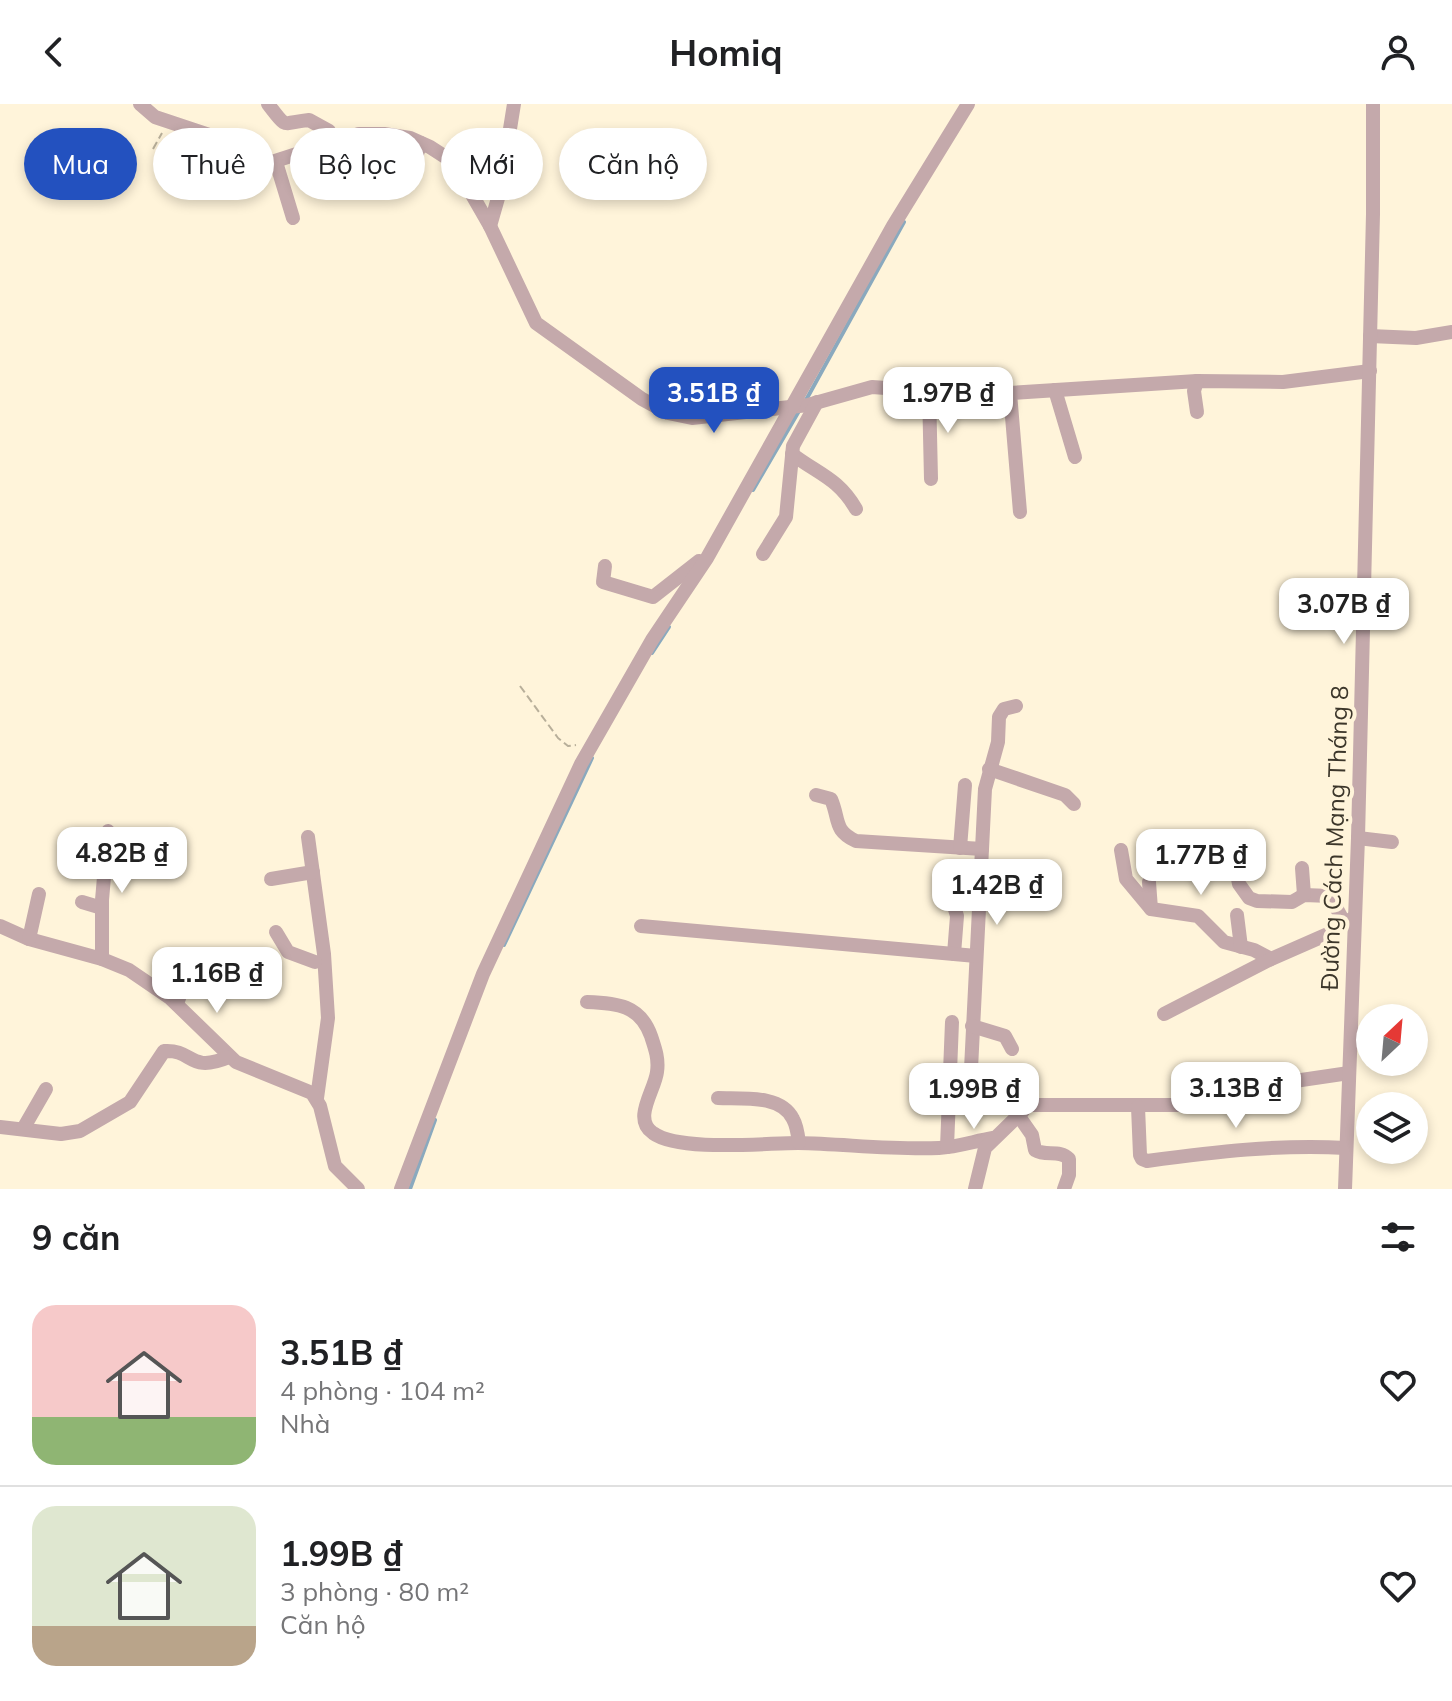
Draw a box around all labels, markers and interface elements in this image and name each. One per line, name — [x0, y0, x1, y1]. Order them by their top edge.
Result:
icon: back — [32, 30, 76, 74]
text: Homiq — [669, 30, 783, 75]
icon: person — [1376, 30, 1420, 74]
chip: Mua — [24, 128, 137, 200]
chip: Thuê — [153, 128, 274, 200]
chip: Bộ lọc — [290, 128, 425, 200]
chip: Mới — [441, 128, 543, 200]
chip: Căn hộ — [559, 128, 707, 200]
pin: 3.51B ₫ — [640, 367, 788, 435]
pin: 1.97B ₫ — [874, 367, 1022, 435]
text: 3.51B ₫ — [667, 376, 761, 409]
text: 1.97B ₫ — [901, 376, 995, 409]
pin: 3.07B ₫ — [1270, 578, 1418, 646]
text: 3.07B ₫ — [1297, 587, 1391, 620]
street label: Đường Cách Mạng Tháng 8 — [1314, 685, 1354, 991]
pin: 4.82B ₫ — [48, 827, 196, 895]
pin: 1.77B ₫ — [1127, 829, 1275, 897]
text: 4.82B ₫ — [75, 836, 169, 869]
text: 1.77B ₫ — [1154, 838, 1248, 871]
pin: 1.42B ₫ — [923, 859, 1071, 927]
text: 1.42B ₫ — [950, 868, 1044, 901]
pin: 1.16B ₫ — [143, 947, 291, 1015]
text: 1.16B ₫ — [170, 956, 264, 989]
north arrow — [1356, 1004, 1428, 1076]
map controls — [1356, 1004, 1428, 1164]
pin: 3.13B ₫ — [1162, 1062, 1310, 1130]
pin: 1.99B ₫ — [900, 1063, 1048, 1131]
text: 3.13B ₫ — [1189, 1071, 1283, 1104]
text: 1.99B ₫ — [927, 1072, 1021, 1105]
button: layers — [1356, 1092, 1428, 1164]
icon: filters — [1376, 1215, 1420, 1259]
text: 9 căn — [32, 1216, 120, 1259]
text: 3.51B ₫ — [280, 1331, 403, 1374]
icon: home — [96, 1337, 192, 1433]
icon: heart — [1376, 1363, 1420, 1407]
text: 4 phòng · 104 m² — [280, 1374, 485, 1407]
text: Nhà — [280, 1407, 330, 1440]
text: 1.99B ₫ — [280, 1532, 403, 1575]
icon: home — [96, 1538, 192, 1634]
icon: heart — [1376, 1564, 1420, 1608]
text: 3 phòng · 80 m² — [280, 1575, 469, 1608]
text: Căn hộ — [280, 1608, 366, 1641]

